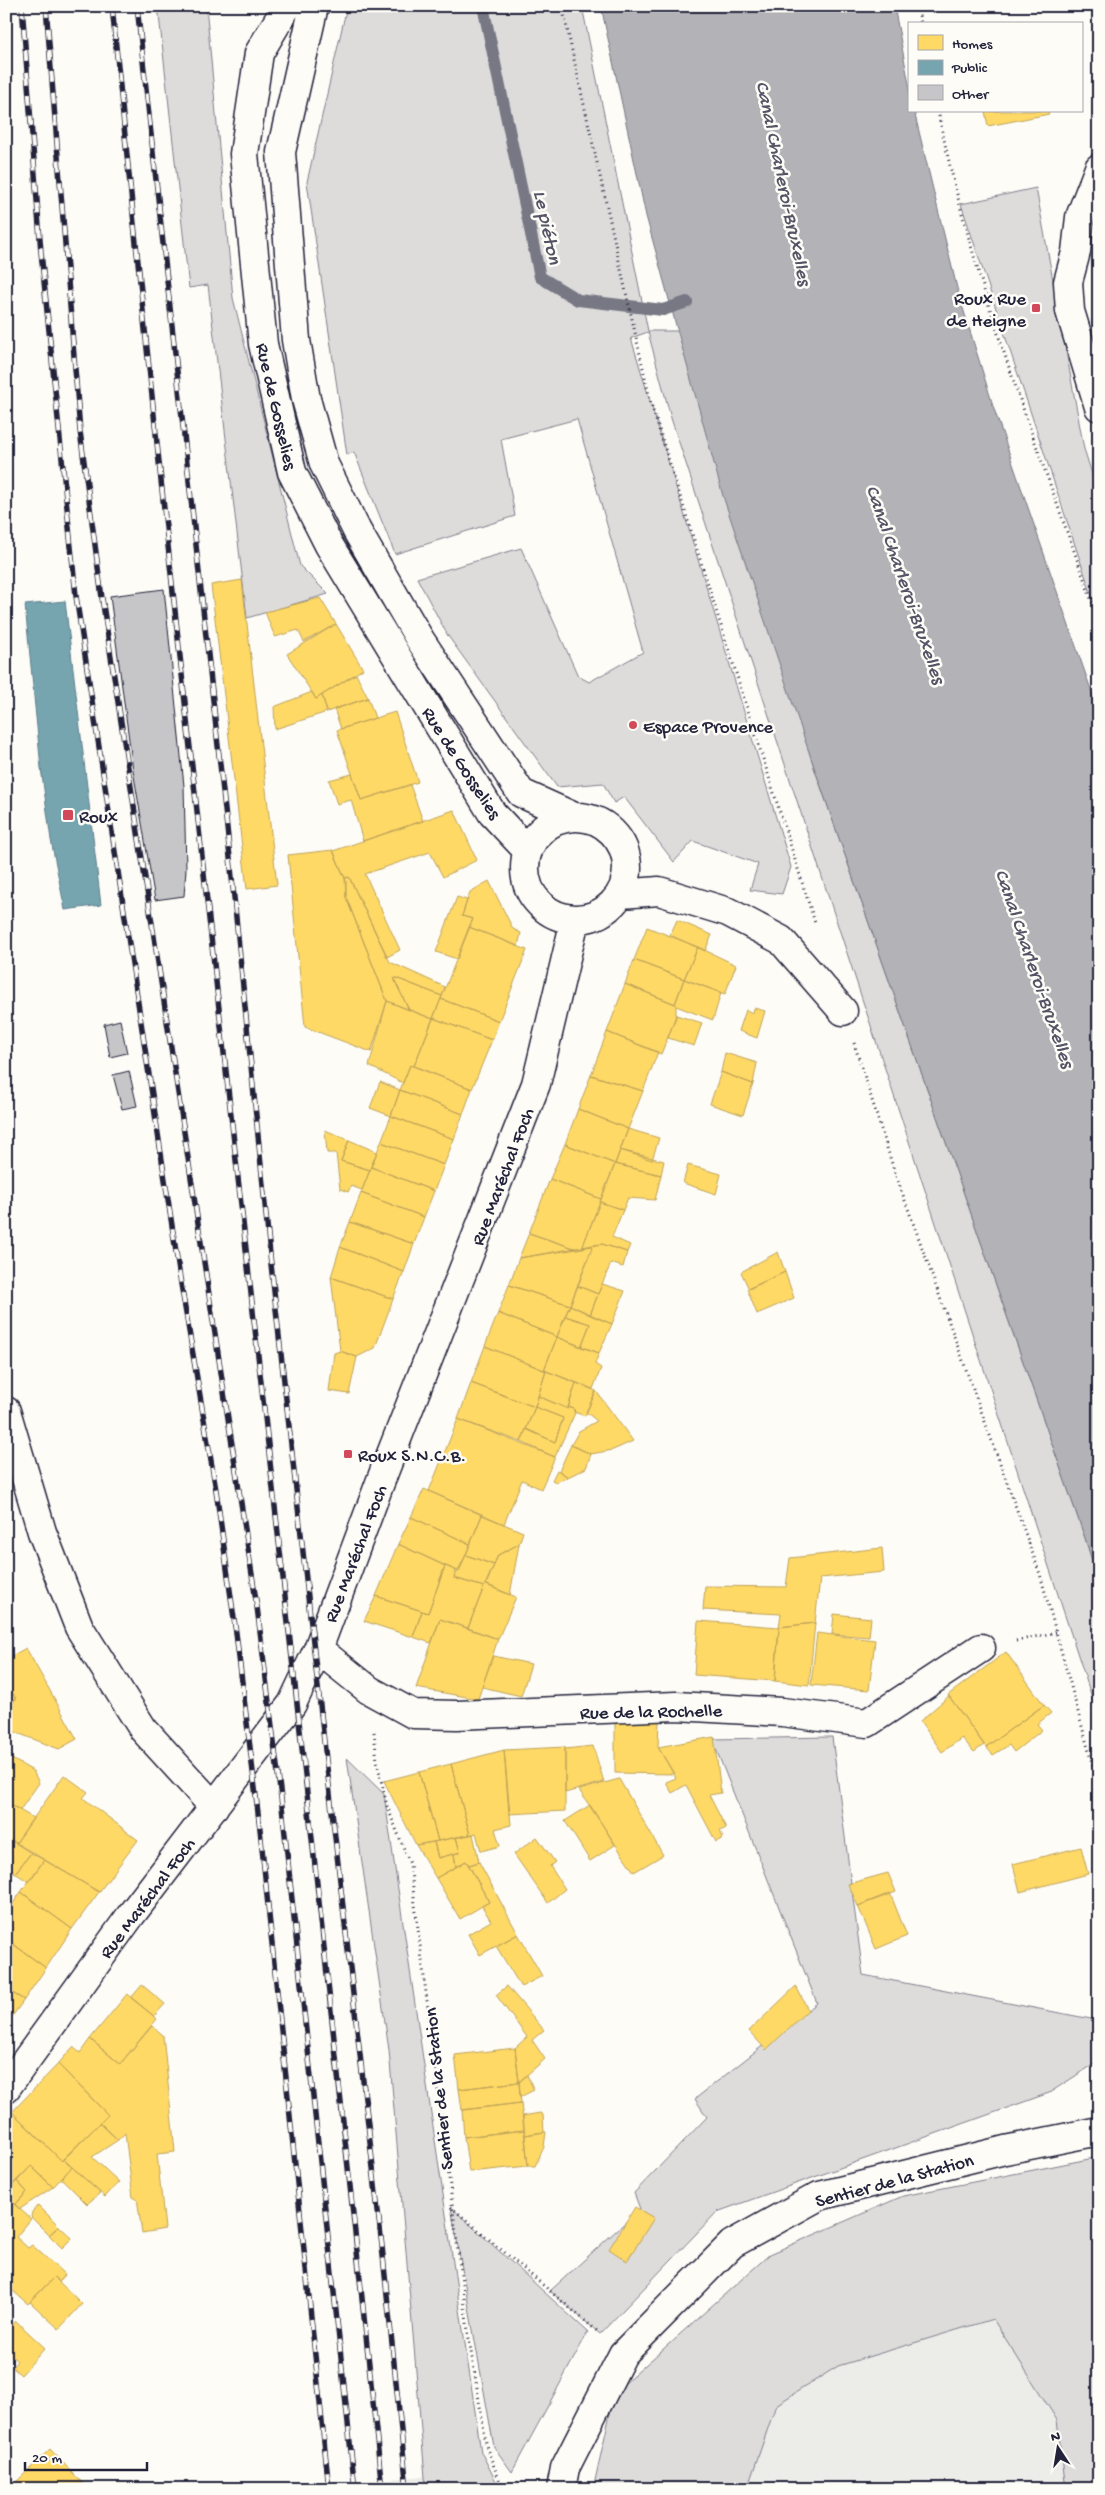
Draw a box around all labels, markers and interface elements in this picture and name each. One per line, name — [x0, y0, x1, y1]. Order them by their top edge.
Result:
legend — [908, 22, 1082, 112]
text: Homes — [952, 36, 993, 54]
text: Public — [951, 60, 988, 78]
water label: Canal Charleroi-Bruxelles — [749, 79, 815, 290]
text: Other — [952, 86, 990, 104]
water label: Le piéton — [527, 189, 565, 267]
place label: Roux Rue de Heigne — [946, 289, 1026, 334]
marker: Roux Rue de Heigne — [1030, 302, 1042, 314]
street label: Rue de Gosselies — [249, 341, 301, 473]
water label: Canal Charleroi-Bruxelles — [859, 483, 949, 689]
street label: Rue de Gosselies — [415, 703, 505, 825]
place label: Espace Provence — [643, 717, 773, 740]
marker: Espace Provence — [627, 719, 639, 731]
place label: Roux — [79, 807, 118, 830]
marker: Roux — [61, 808, 75, 822]
water label: Canal Charleroi-Bruxelles — [988, 867, 1078, 1073]
street label: Rue Maréchal Foch — [467, 1105, 541, 1249]
place label: Roux S.N.C.B. — [358, 1446, 466, 1469]
marker: Roux S.N.C.B. — [342, 1448, 354, 1460]
street label: Rue Maréchal Foch — [320, 1482, 394, 1626]
street label: Rue de la Rochelle — [580, 1701, 723, 1726]
street label: Rue Maréchal Foch — [96, 1834, 202, 1964]
street label: Sentier de la Station — [421, 2006, 460, 2171]
street label: Sentier de la Station — [813, 2150, 977, 2215]
north arrow — [1032, 2422, 1082, 2472]
text: N — [1050, 2428, 1062, 2447]
scale bar — [25, 2440, 148, 2472]
text: 20 m — [32, 2450, 62, 2468]

